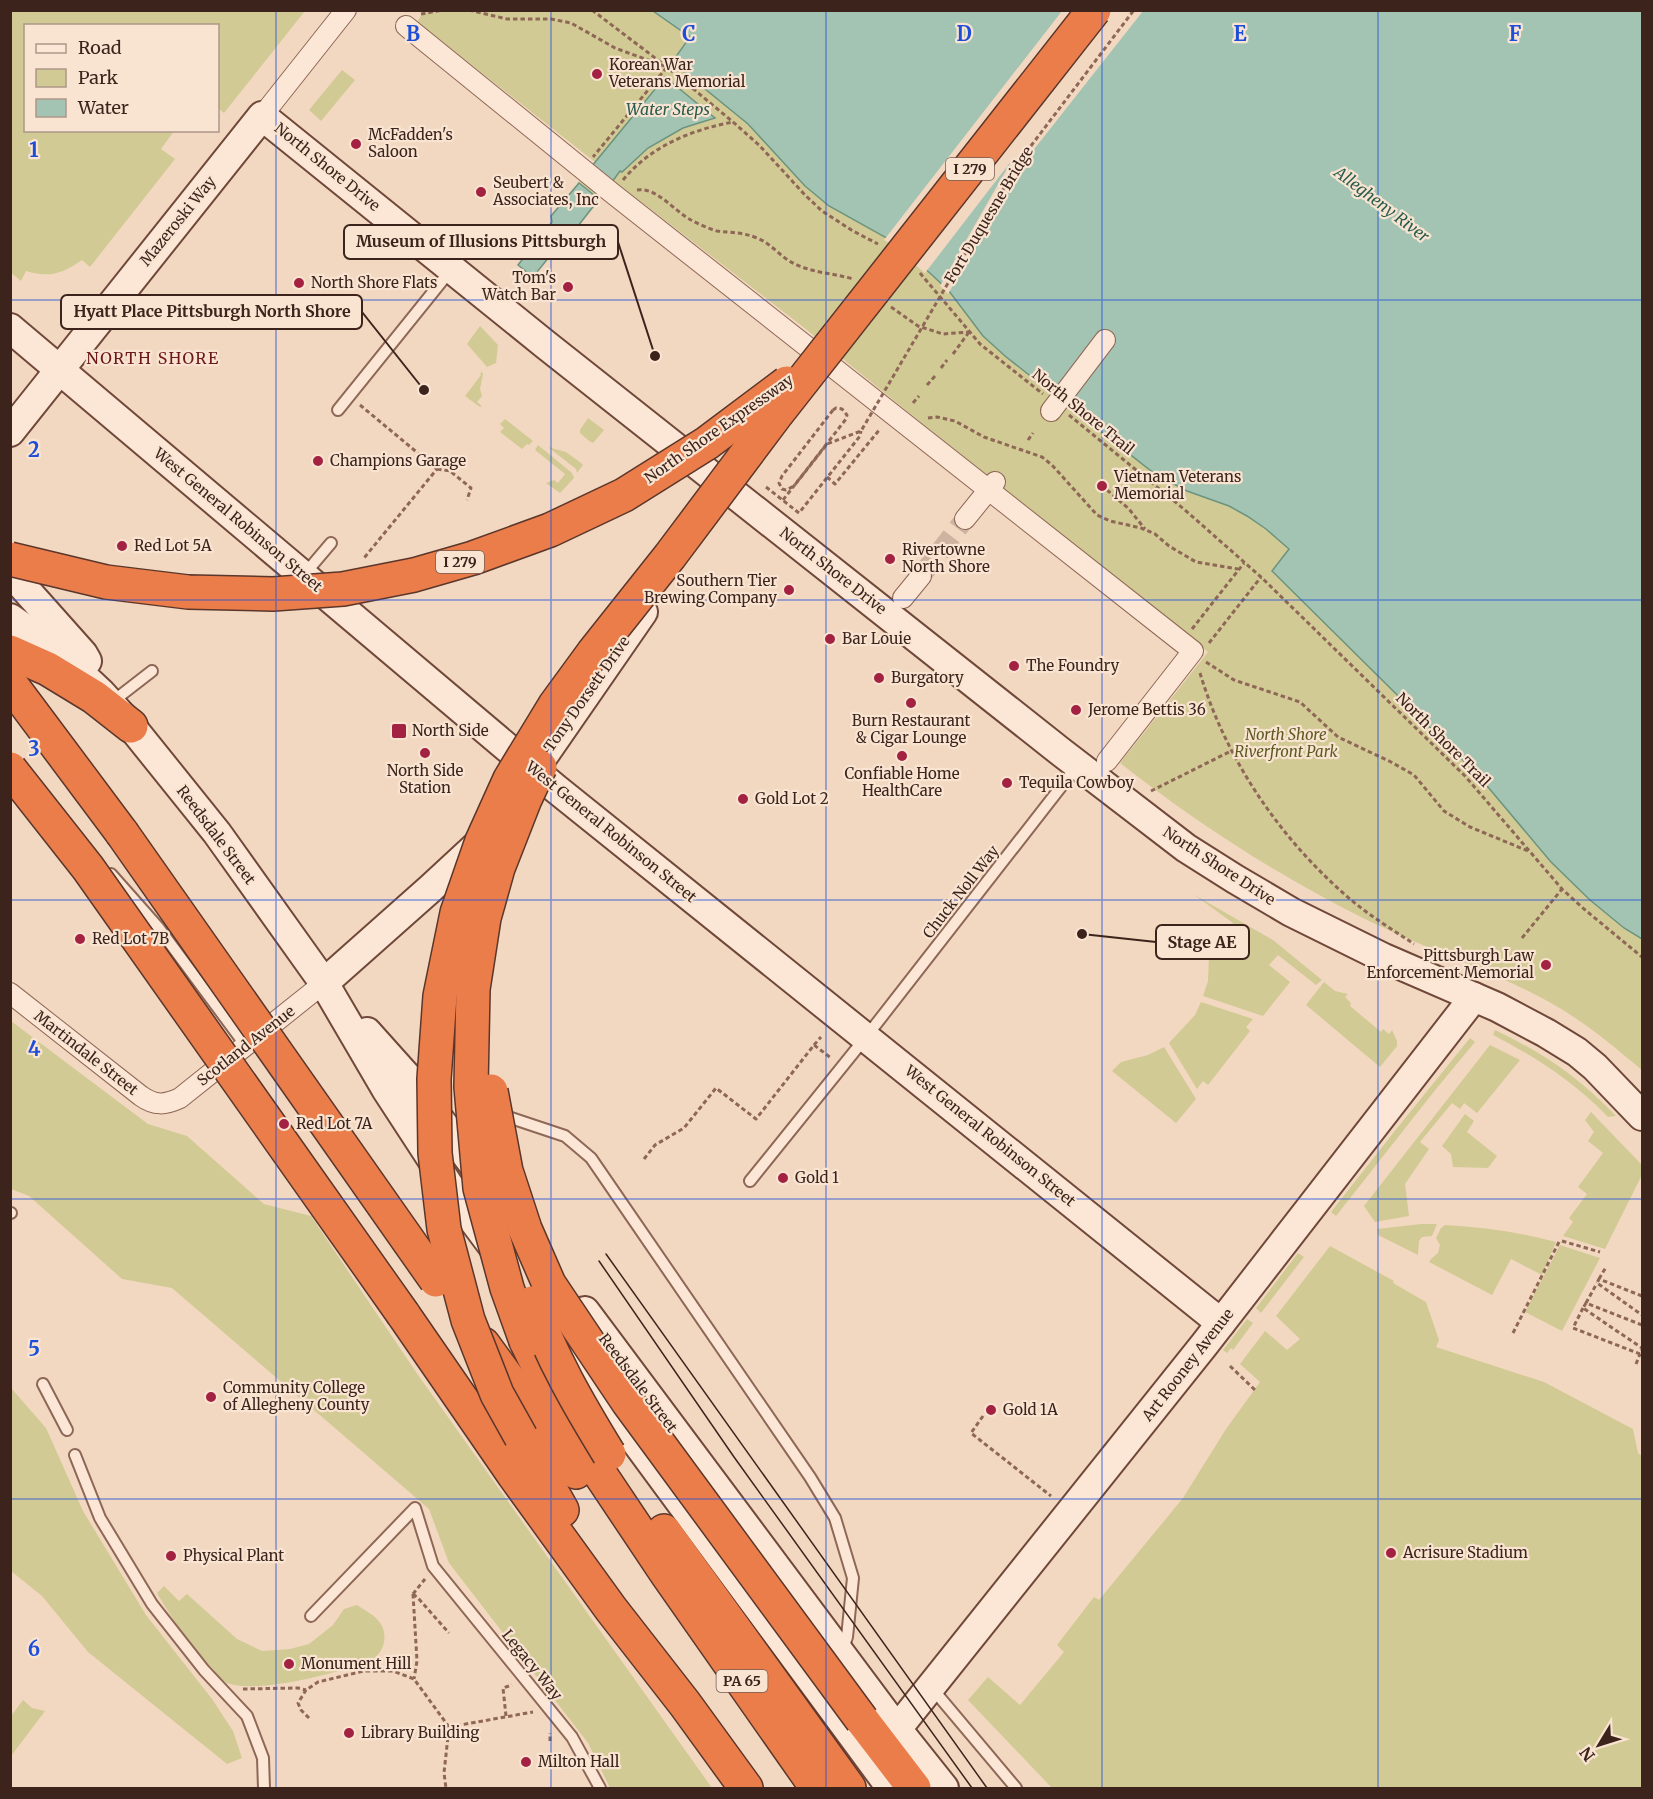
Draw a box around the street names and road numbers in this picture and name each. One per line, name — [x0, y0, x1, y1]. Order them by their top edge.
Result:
street label: North Shore Drive — [271, 118, 384, 215]
street label: Fort Duquesne Bridge — [940, 143, 1037, 287]
road number: I 279 — [946, 158, 994, 180]
street label: Mazeroski Way — [136, 172, 220, 269]
street label: North Shore Trail — [1028, 365, 1138, 459]
street label: North Shore Expressway — [641, 370, 797, 487]
street label: West General Robinson Street — [149, 443, 327, 596]
street label: North Shore Drive — [776, 523, 891, 618]
road number: I 279 — [436, 551, 484, 573]
street label: Tony Dorsett Drive — [540, 632, 634, 755]
street label: North Shore Trail — [1392, 688, 1495, 791]
street label: West General Robinson Street — [521, 756, 701, 906]
street label: Reedsdale Street — [173, 781, 260, 888]
street label: North Shore Drive — [1159, 822, 1279, 909]
street label: Chuck Noll Way — [918, 841, 1003, 942]
street label: Scotland Avenue — [193, 1001, 299, 1090]
street label: Martindale Street — [31, 1006, 142, 1099]
street label: West General Robinson Street — [900, 1060, 1080, 1210]
street label: Art Rooney Avenue — [1137, 1304, 1238, 1426]
street label: Reedsdale Street — [595, 1329, 682, 1436]
street label: Legacy Way — [498, 1626, 567, 1704]
road number: PA 65 — [716, 1670, 768, 1692]

